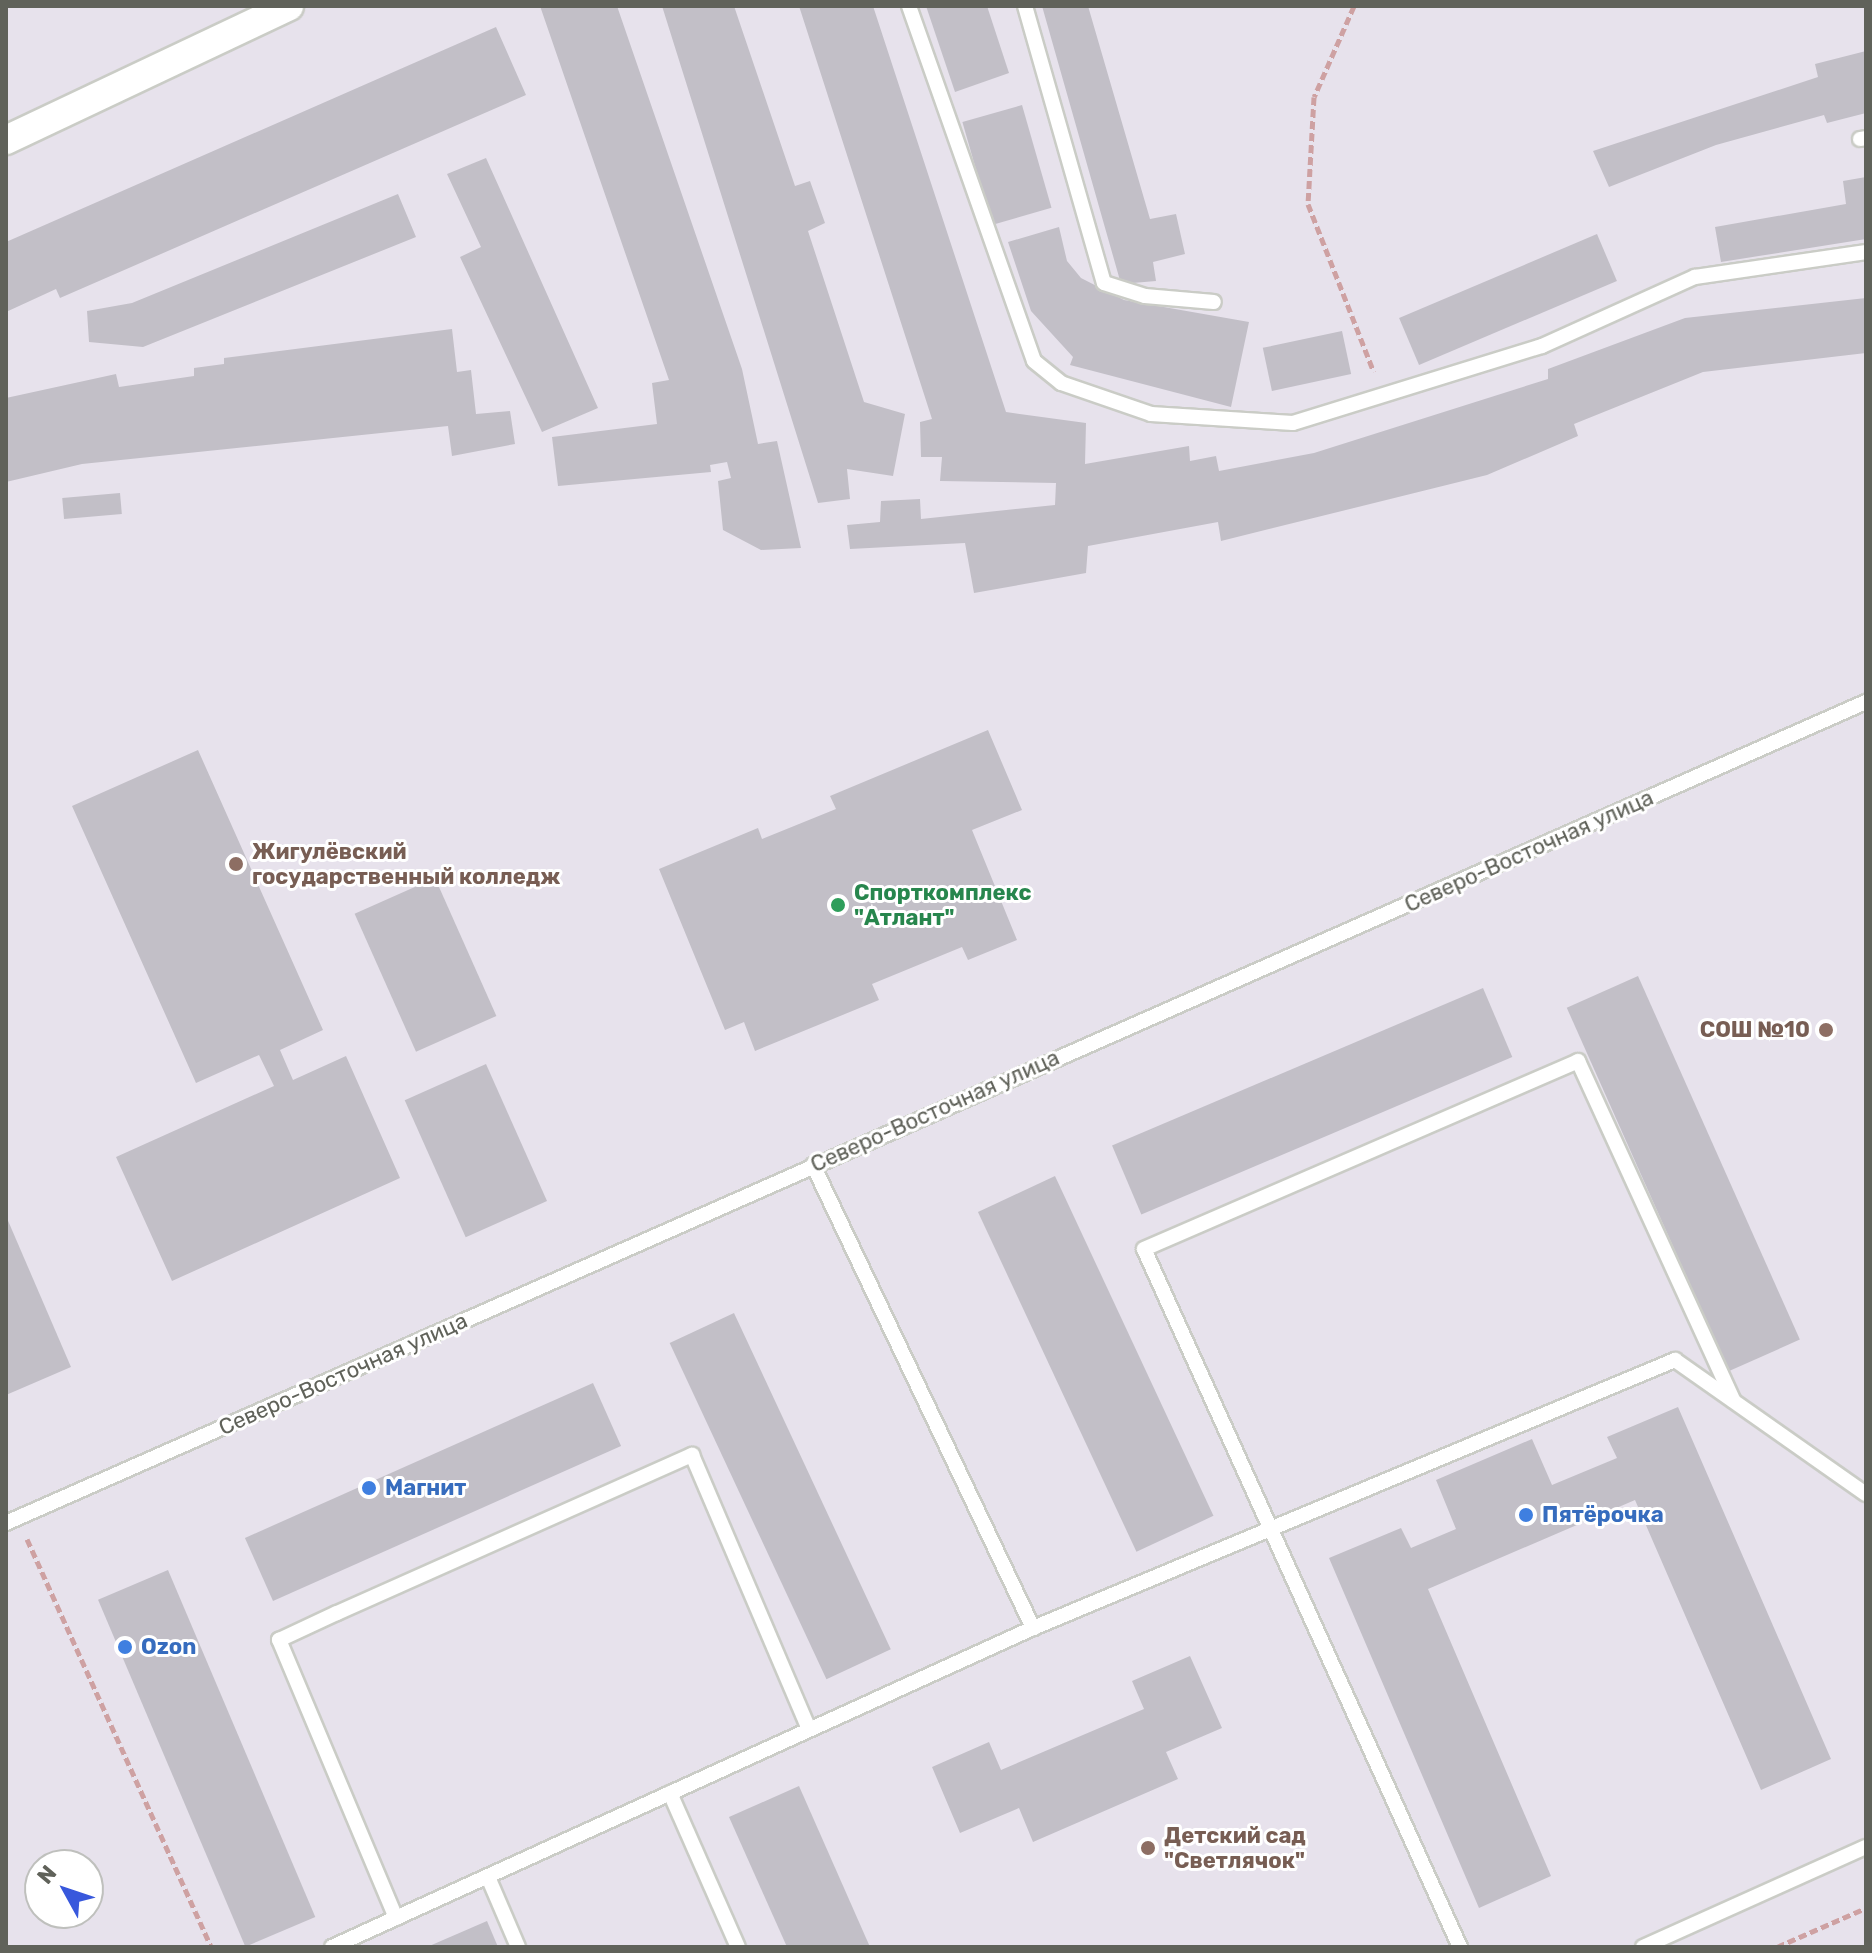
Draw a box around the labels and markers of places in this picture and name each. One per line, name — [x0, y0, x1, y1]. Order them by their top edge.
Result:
place label: Жигулёвский государственный колледж — [252, 838, 560, 890]
marker: Жигулёвский государственный колледж — [227, 855, 245, 873]
place label: Спорткомплекс "Атлант" — [854, 879, 1031, 930]
marker: Спорткомплекс "Атлант" — [829, 896, 847, 914]
place label: СОШ №10 — [1700, 1017, 1810, 1043]
marker: СОШ №10 — [1817, 1021, 1835, 1039]
place label: Магнит — [385, 1475, 466, 1501]
marker: Магнит — [360, 1479, 378, 1497]
place label: Пятёрочка — [1542, 1502, 1664, 1528]
marker: Пятёрочка — [1517, 1506, 1535, 1524]
place label: Ozon — [141, 1634, 196, 1660]
marker: Ozon — [116, 1638, 134, 1656]
place label: Детский сад "Светлячок" — [1164, 1822, 1306, 1874]
marker: Детский сад "Светлячок" — [1139, 1839, 1157, 1857]

